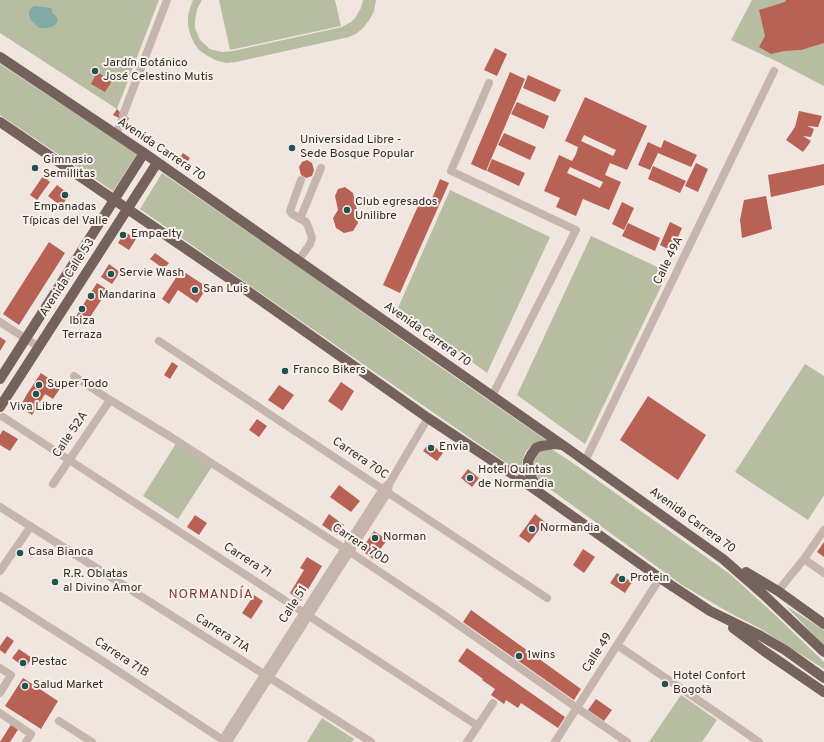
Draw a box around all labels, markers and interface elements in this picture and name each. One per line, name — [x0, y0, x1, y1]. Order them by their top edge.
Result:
place label: Jardín Botánico José Celestino Mutis — [103, 57, 213, 85]
marker: Jardín Botánico José Celestino Mutis — [90, 66, 100, 76]
street label: Avenida Carrera 70 — [114, 115, 208, 185]
place label: Universidad Libre - Sede Bosque Popular — [300, 134, 415, 162]
marker: Universidad Libre - Sede Bosque Popular — [287, 143, 297, 153]
place label: Gimnasio Semillitas — [43, 154, 95, 182]
marker: Gimnasio Semillitas — [30, 163, 40, 173]
marker: Empanadas Típicas del Valle — [60, 190, 70, 200]
place label: Club egresados Unilibre — [355, 196, 437, 224]
place label: Empanadas Típicas del Valle — [22, 201, 108, 229]
marker: Club egresados Unilibre — [342, 205, 352, 215]
place label: Empaelty — [131, 228, 182, 242]
marker: Empaelty — [118, 230, 128, 240]
street label: Calle 49A — [651, 235, 687, 287]
street label: Avenida Calle 53 — [37, 236, 99, 320]
place label: Servie Wash — [119, 267, 184, 281]
marker: Servie Wash — [106, 269, 116, 279]
place label: San Luis — [203, 283, 248, 297]
marker: San Luis — [190, 285, 200, 295]
place label: Mandarina — [99, 289, 156, 303]
marker: Mandarina — [86, 291, 96, 301]
street label: Avenida Carrera 70 — [381, 300, 473, 370]
marker: Ibiza Terraza — [77, 304, 87, 314]
place label: Ibiza Terraza — [62, 315, 102, 343]
place label: Franco Bikers — [293, 364, 366, 378]
marker: Franco Bikers — [280, 366, 290, 376]
place label: Super Todo — [47, 378, 108, 392]
marker: Super Todo — [34, 380, 44, 390]
marker: Viva Libre — [31, 389, 41, 399]
place label: Viva Libre — [9, 401, 63, 415]
street label: Calle 52A — [50, 409, 92, 461]
street label: Carrera 70C — [329, 435, 391, 483]
place label: Envia — [439, 441, 468, 455]
marker: Envia — [426, 443, 436, 453]
place label: Hotel Quintas de Normandia — [478, 464, 554, 492]
marker: Hotel Quintas de Normandia — [465, 473, 475, 483]
street label: Avenida Carrera 70 — [646, 485, 738, 557]
street label: Carrera 70D — [329, 521, 391, 569]
place label: Normandia — [540, 522, 599, 536]
marker: Normandia — [527, 524, 537, 534]
place label: Norman — [383, 531, 426, 545]
marker: Norman — [370, 533, 380, 543]
street label: Carrera 71 — [220, 540, 274, 582]
place label: Casa Bianca — [28, 546, 93, 560]
marker: Casa Bianca — [15, 548, 25, 558]
place label: R.R. Oblatas al Divino Amor — [63, 568, 142, 596]
place label: Protein — [630, 572, 669, 586]
marker: Protein — [617, 574, 627, 584]
marker: R.R. Oblatas al Divino Amor — [50, 577, 60, 587]
street label: Calle 51 — [277, 584, 311, 626]
district label: NORMANDÍA — [168, 587, 254, 603]
street label: Carrera 71A — [192, 611, 252, 657]
street label: Calle 49 — [580, 631, 616, 675]
street label: Carrera 71B — [91, 635, 151, 681]
place label: 1wins — [527, 649, 555, 663]
marker: 1wins — [514, 651, 524, 661]
place label: Pestac — [31, 656, 67, 670]
marker: Pestac — [18, 658, 28, 668]
place label: Hotel Confort Bogotà — [673, 670, 746, 698]
place label: Salud Market — [33, 679, 103, 693]
marker: Hotel Confort Bogotà — [660, 679, 670, 689]
marker: Salud Market — [20, 681, 30, 691]

